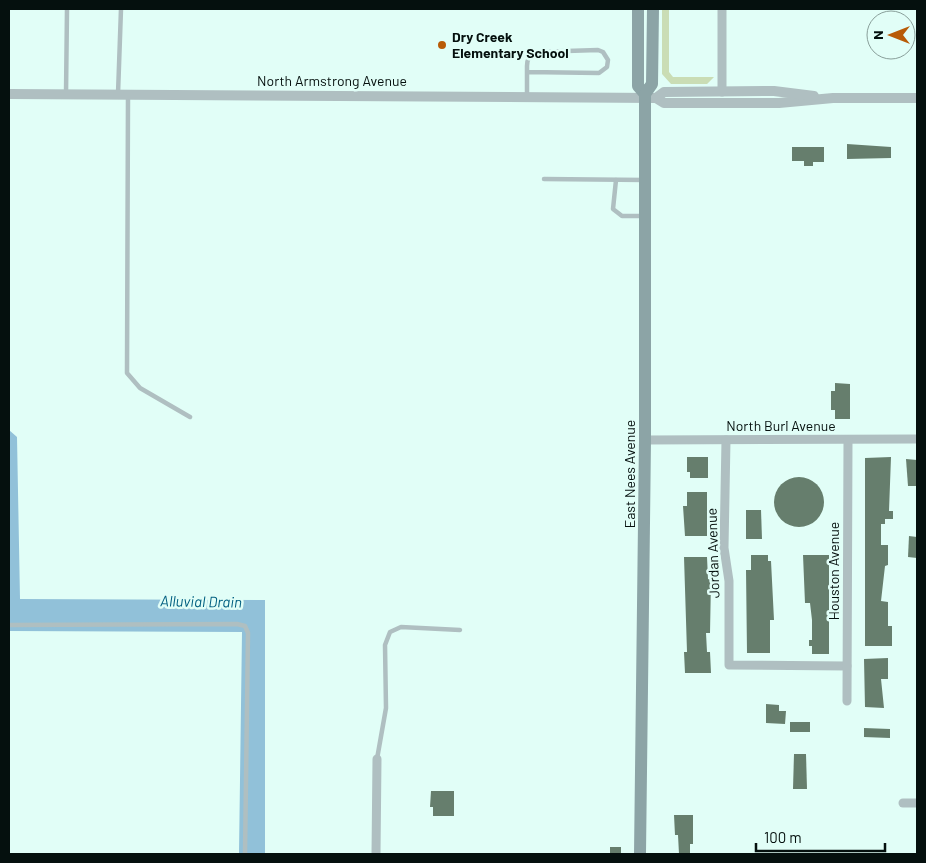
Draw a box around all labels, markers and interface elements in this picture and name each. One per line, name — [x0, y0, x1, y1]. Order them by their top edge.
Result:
north arrow — [866, 10, 916, 60]
place label: Dry Creek Elementary School — [452, 28, 569, 61]
text: N — [869, 30, 886, 40]
marker: Dry Creek Elementary School — [436, 39, 448, 51]
street label: North Armstrong Avenue — [257, 72, 407, 89]
street label: North Burl Avenue — [726, 417, 836, 434]
street label: East Nees Avenue — [621, 420, 638, 528]
street label: Jordan Avenue — [702, 508, 723, 598]
street label: Houston Avenue — [825, 522, 842, 620]
water label: Alluvial Drain — [160, 591, 242, 611]
scale bar — [756, 820, 885, 852]
text: 100 m — [764, 828, 802, 846]

